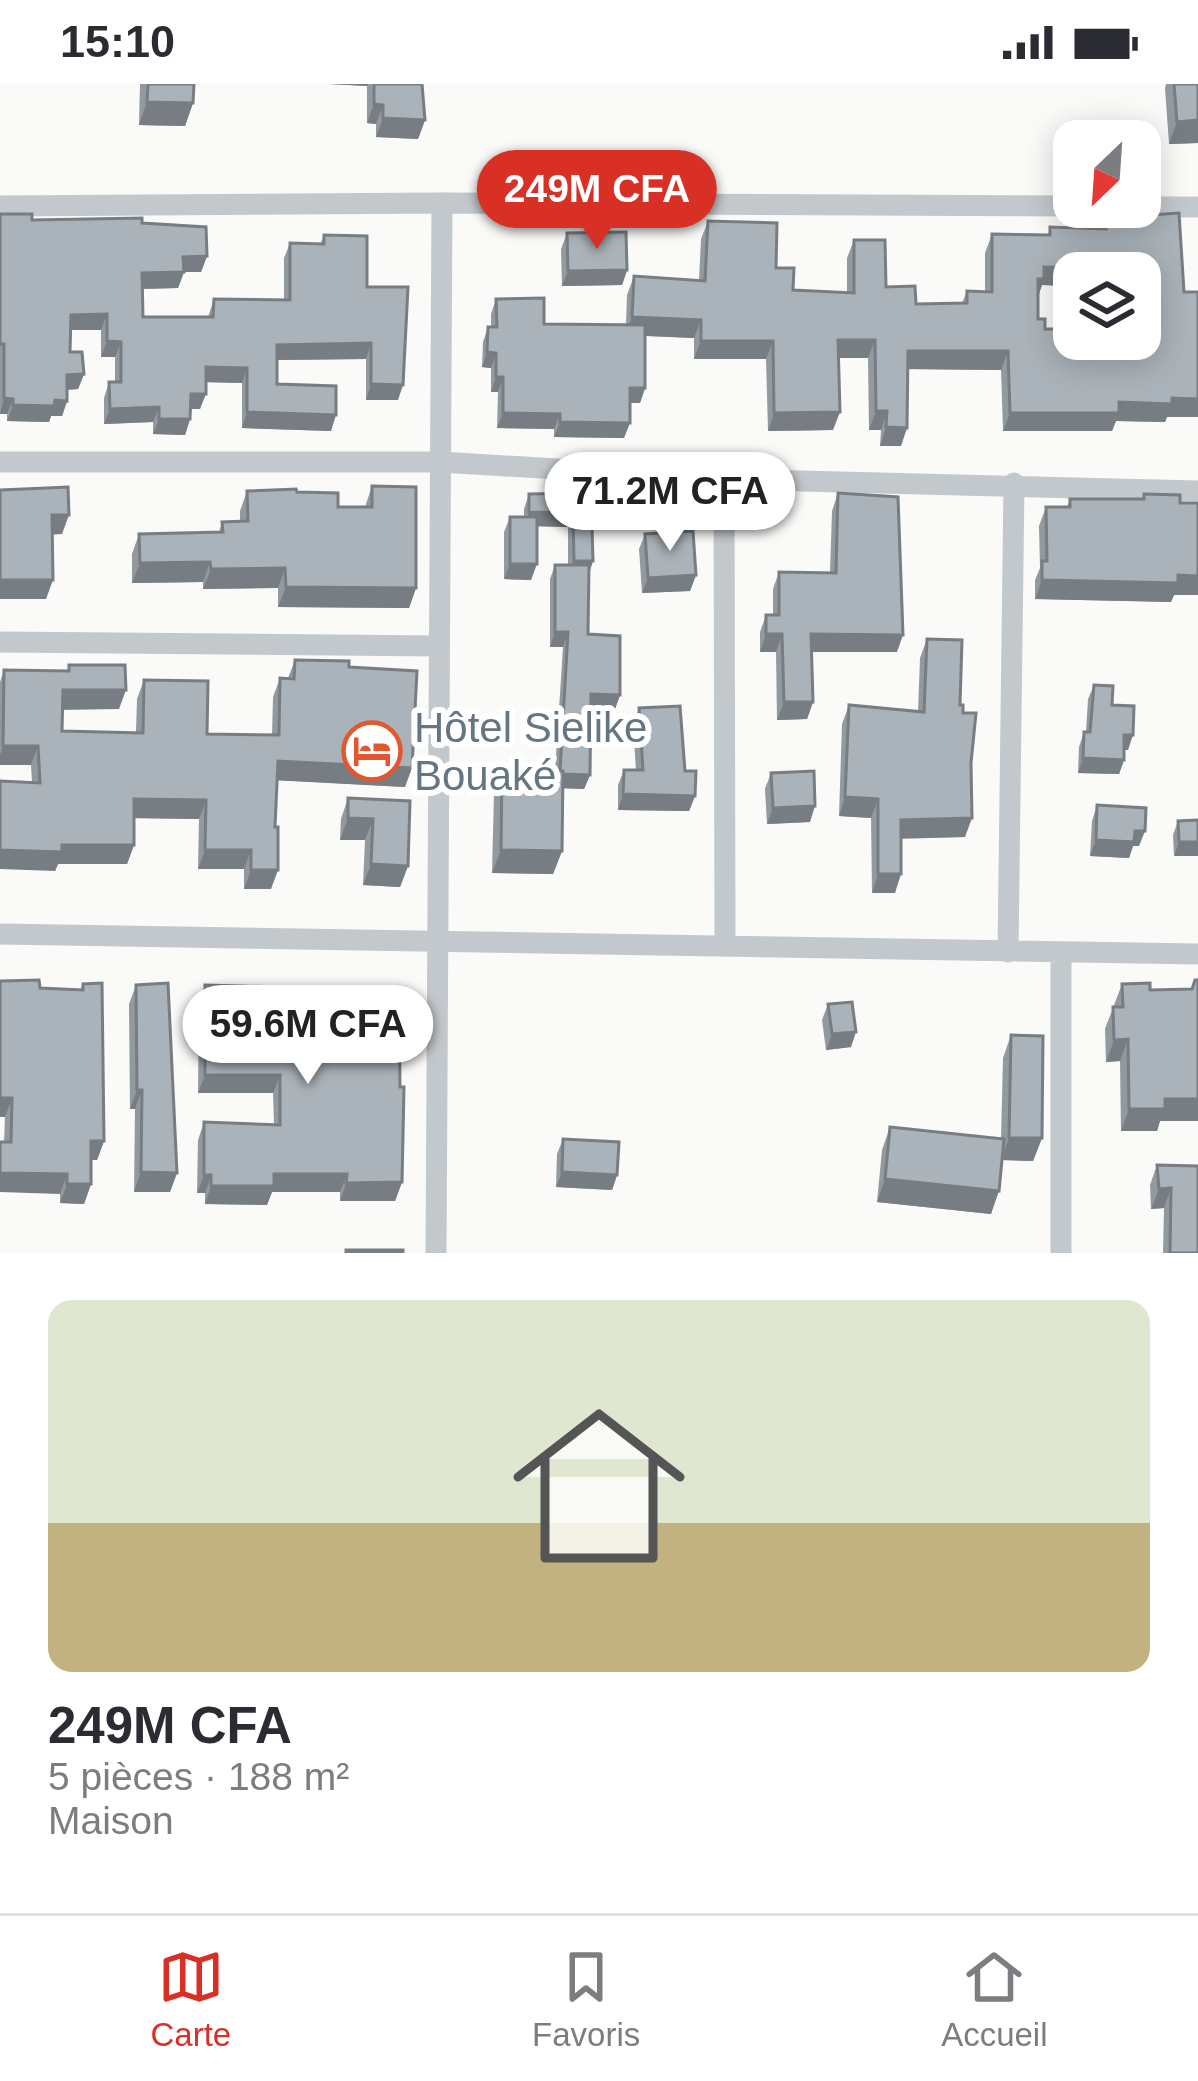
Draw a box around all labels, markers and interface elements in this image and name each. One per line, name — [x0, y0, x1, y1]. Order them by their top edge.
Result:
text: 15:10 — [60, 16, 175, 67]
north arrow — [1053, 120, 1161, 228]
map controls — [1053, 120, 1161, 360]
pin: 249M CFA — [473, 150, 721, 252]
text: 249M CFA — [504, 167, 690, 210]
button: layers — [1053, 252, 1161, 360]
pin: 71.2M CFA — [533, 452, 807, 554]
text: 71.2M CFA — [571, 469, 769, 512]
place label: Hôtel Sielike Bouaké — [414, 704, 647, 799]
hotel icon: Hôtel Sielike Bouaké — [341, 720, 403, 782]
pin: 59.6M CFA — [171, 985, 445, 1087]
text: 59.6M CFA — [209, 1002, 407, 1045]
icon: home — [491, 1378, 707, 1594]
text: 249M CFA — [48, 1697, 292, 1754]
text: 5 pièces · 188 m² — [48, 1755, 349, 1798]
text: Maison — [48, 1799, 174, 1842]
tab: Carte — [150, 1944, 231, 2054]
tab: Favoris — [532, 1944, 640, 2054]
tab: Accueil — [941, 1944, 1048, 2054]

